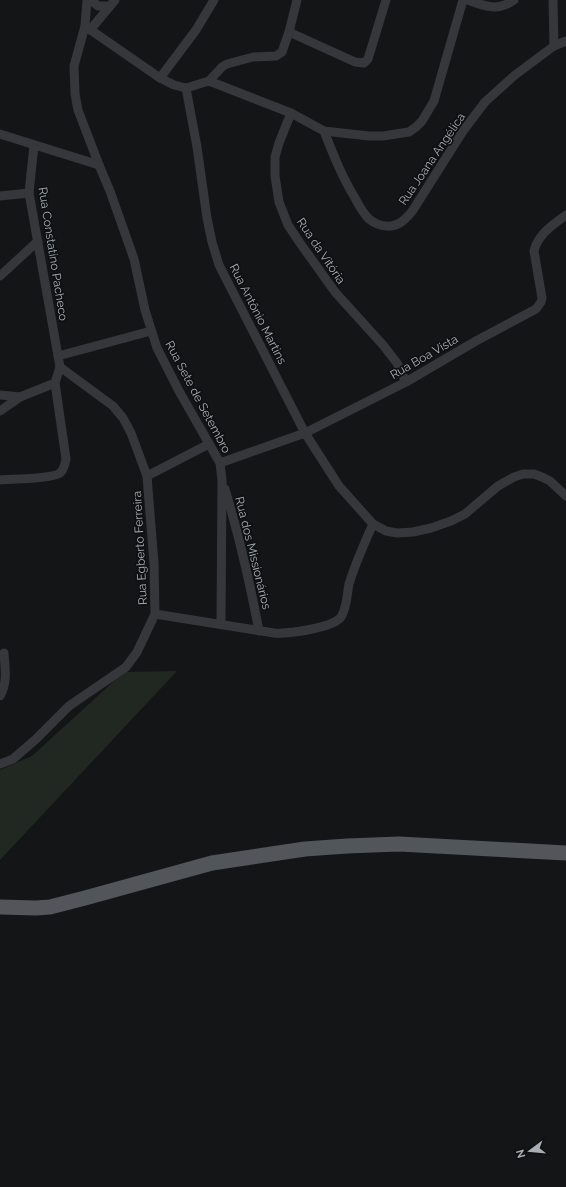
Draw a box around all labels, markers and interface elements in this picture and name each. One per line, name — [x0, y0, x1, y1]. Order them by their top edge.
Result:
street label: Rua Joana Angélica — [396, 110, 468, 208]
street label: Rua Constatino Pacheco — [36, 186, 70, 322]
street label: Rua da Vitória — [294, 215, 348, 287]
street label: Rua Antônio Martins — [227, 262, 289, 367]
street label: Rua Boa Vista — [388, 332, 460, 382]
street label: Rua Sete de Setembro — [162, 338, 234, 456]
street label: Rua Egberto Ferreira — [130, 491, 150, 605]
street label: Rua dos Missionários — [232, 495, 274, 611]
north arrow — [510, 1131, 550, 1171]
text: N — [513, 1148, 528, 1159]

